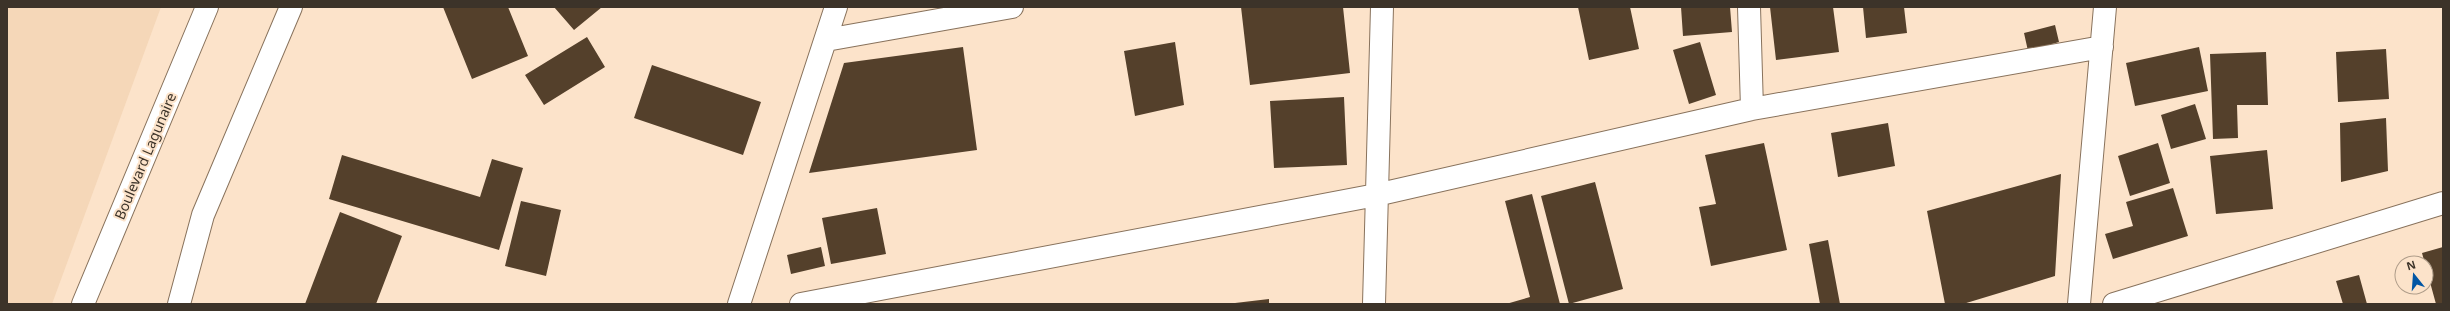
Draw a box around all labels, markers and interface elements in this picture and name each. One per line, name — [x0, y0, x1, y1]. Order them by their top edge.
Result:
street label: Boulevard Lagunaire — [110, 90, 180, 222]
north arrow — [2394, 255, 2434, 295]
text: N — [2404, 256, 2417, 273]

